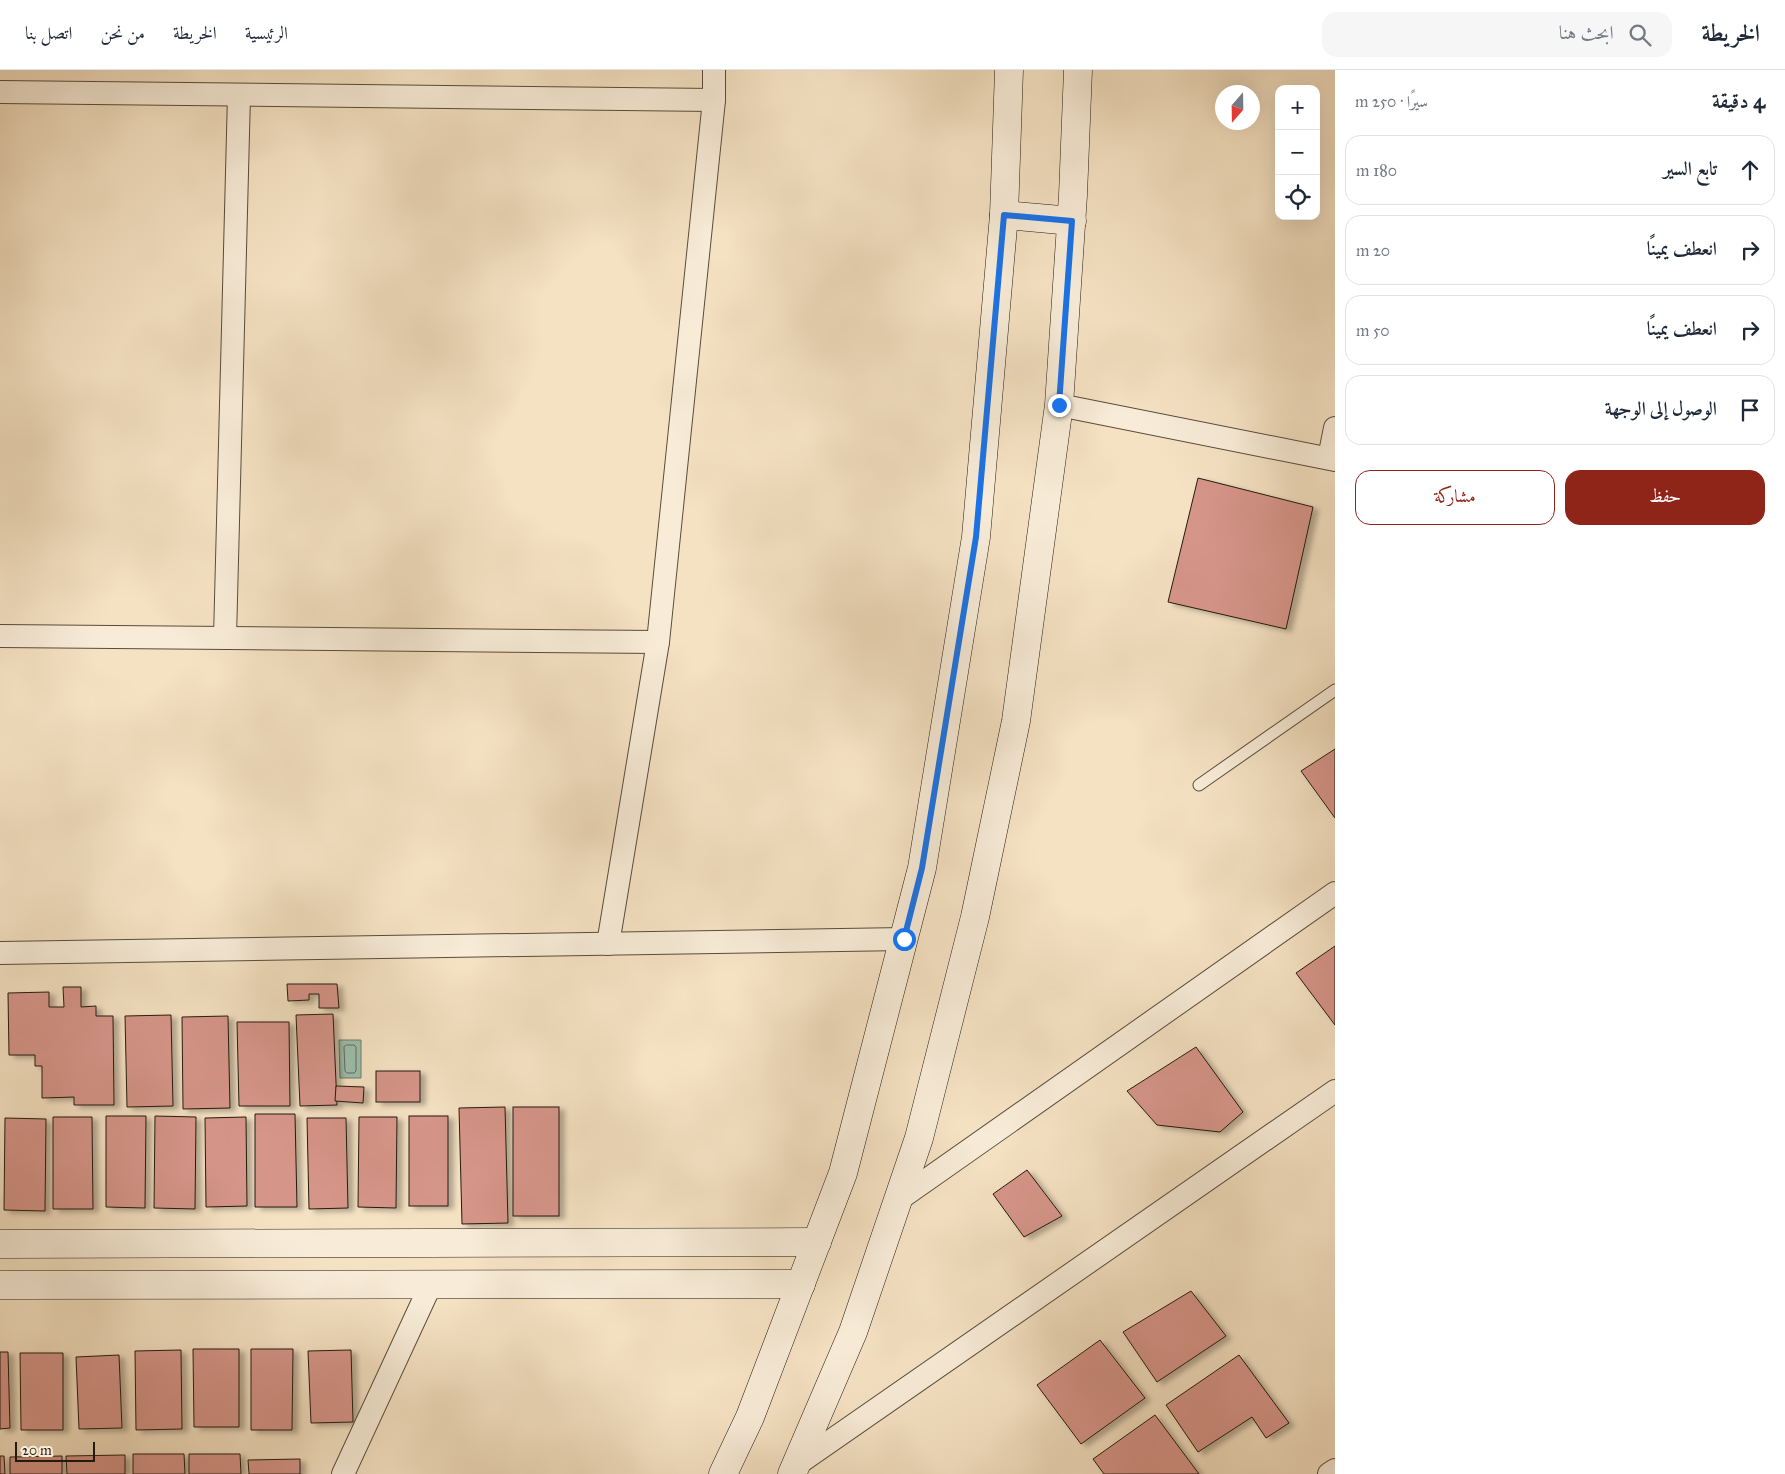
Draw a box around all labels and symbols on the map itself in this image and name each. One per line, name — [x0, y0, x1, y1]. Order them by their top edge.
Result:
north arrow — [1215, 85, 1260, 130]
route end — [1048, 394, 1071, 417]
route start — [893, 928, 916, 951]
scale bar — [15, 1439, 95, 1462]

